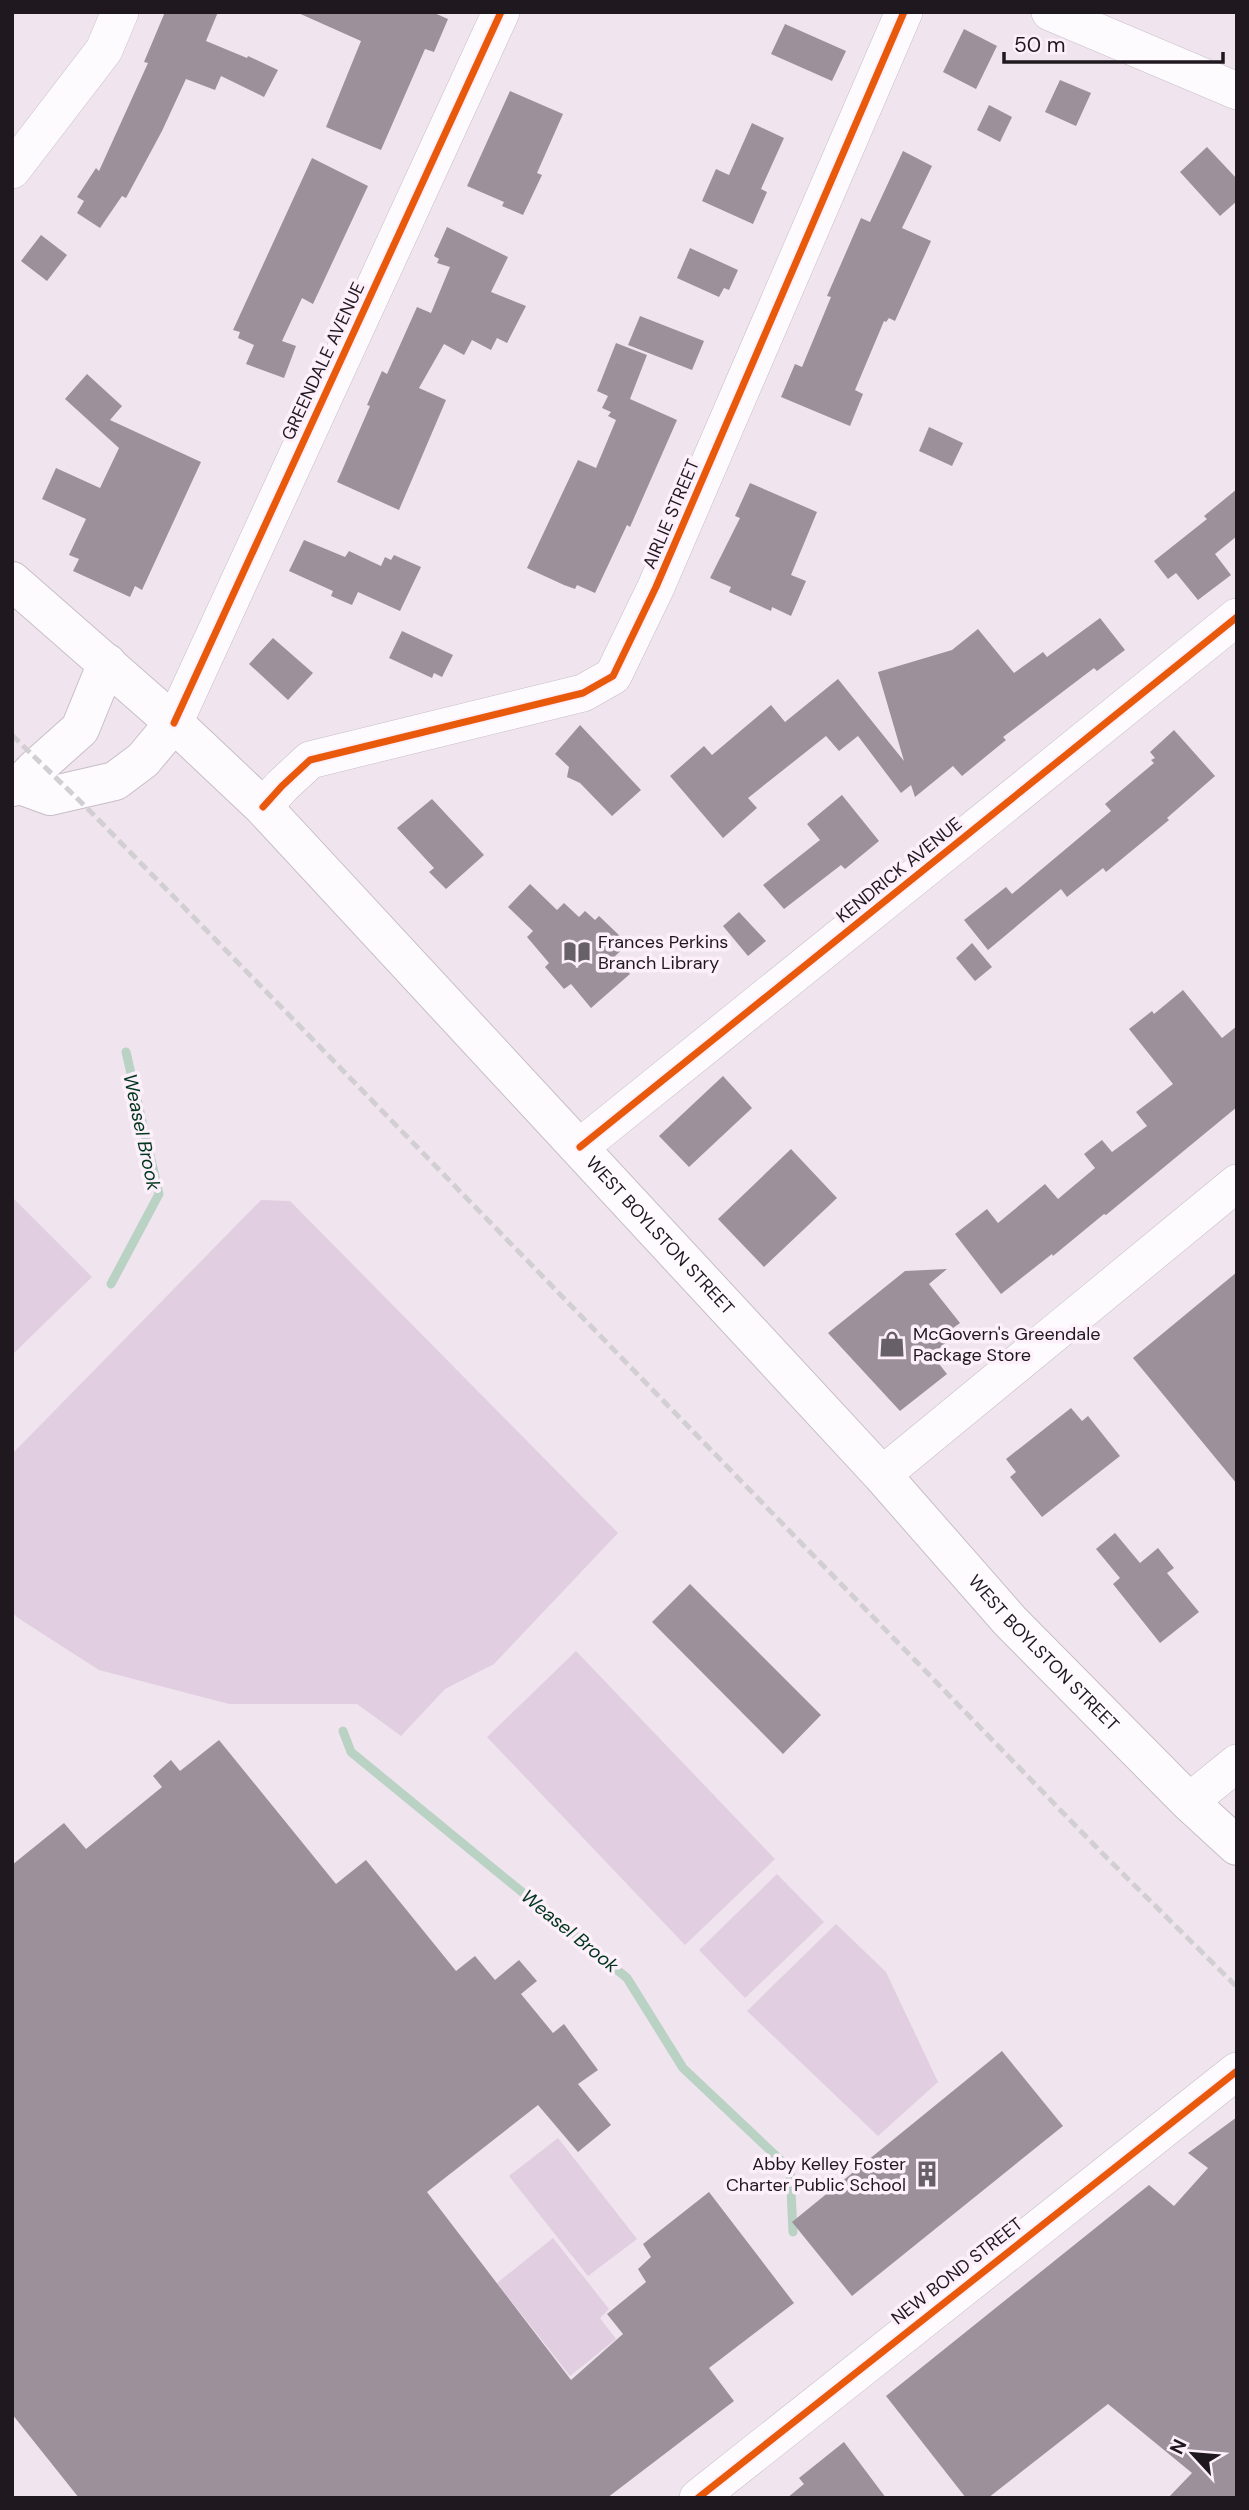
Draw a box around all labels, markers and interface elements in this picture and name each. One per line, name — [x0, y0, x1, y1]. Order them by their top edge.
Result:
scale bar — [1004, 21, 1223, 65]
text: 50 m — [1014, 31, 1065, 59]
street label: GREENDALE AVENUE — [276, 278, 370, 444]
street label: AIRLIE STREET — [637, 456, 705, 572]
street label: KENDRICK AVENUE — [831, 812, 967, 928]
place label: Frances Perkins Branch Library — [598, 930, 728, 975]
library icon: Frances Perkins Branch Library — [562, 937, 592, 967]
water label: Weasel Brook — [117, 1071, 167, 1193]
street label: WEST BOYLSTON STREET — [581, 1151, 740, 1320]
place label: McGovern's Greendale Package Store — [913, 1322, 1100, 1367]
shop icon: McGovern's Greendale Package Store — [877, 1329, 907, 1359]
street label: WEST BOYLSTON STREET — [963, 1570, 1124, 1736]
water label: Weasel Brook — [516, 1884, 624, 1978]
place label: Abby Kelley Foster Charter Public School — [726, 2152, 906, 2197]
building icon: Abby Kelley Foster Charter Public School — [912, 2159, 942, 2189]
street label: NEW BOND STREET — [886, 2212, 1028, 2330]
north arrow — [1158, 2419, 1228, 2489]
text: N — [1164, 2435, 1192, 2458]

